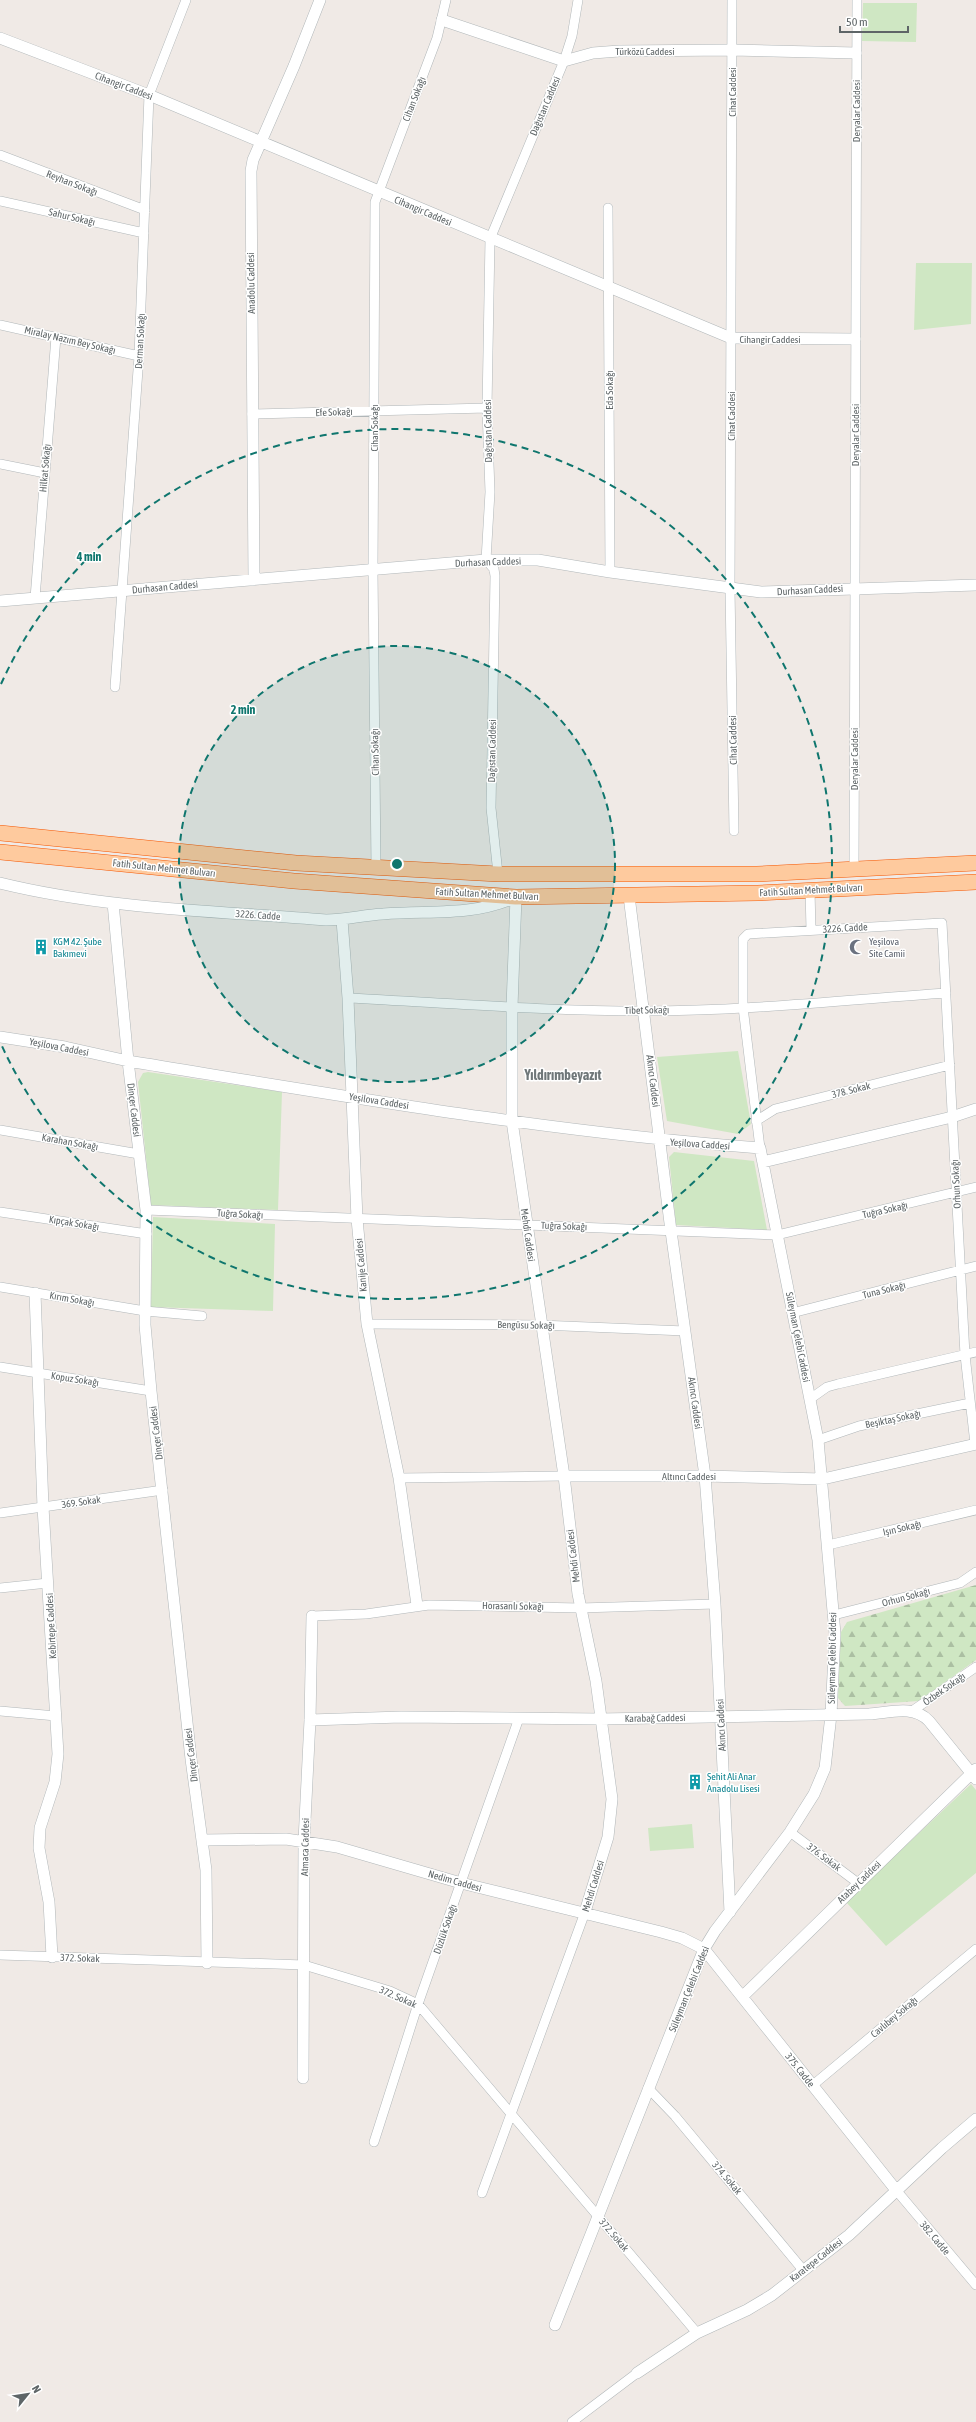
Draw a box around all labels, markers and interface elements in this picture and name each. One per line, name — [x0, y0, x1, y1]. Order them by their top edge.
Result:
scale bar — [840, 8, 908, 34]
text: 50 m — [846, 15, 868, 29]
street label: Türközü Caddesi — [615, 46, 675, 57]
street label: Cihat Caddesi — [727, 67, 738, 117]
street label: Cihangir Caddesi — [94, 70, 154, 102]
street label: Cihan Sokağı — [400, 75, 428, 123]
street label: Dağıstan Caddesi — [528, 75, 562, 137]
street label: Deryalar Caddesi — [851, 80, 862, 142]
street label: Reyhan Sokağı — [45, 168, 99, 198]
street label: Cihangir Caddesi — [393, 194, 453, 228]
street label: Sahur Sokağı — [48, 206, 96, 228]
street label: Anadolu Caddesi — [245, 252, 257, 314]
street label: Derman Sokağı — [133, 313, 147, 369]
street label: Miralay Nazım Bey Sokağı — [23, 324, 117, 356]
street label: Cihangir Caddesi — [739, 334, 801, 345]
street label: Eda Sokağı — [604, 370, 615, 410]
street label: Cihat Caddesi — [726, 391, 737, 441]
street label: Dağıstan Caddesi — [482, 399, 494, 463]
street label: Cihan Sokağı — [369, 404, 380, 452]
street label: Deryalar Caddesi — [850, 404, 861, 466]
street label: Efe Sokağı — [315, 406, 353, 418]
street label: Hilkat Sokağı — [37, 443, 53, 493]
text: 4 min — [76, 550, 101, 564]
street label: Durhasan Caddesi — [455, 555, 521, 569]
street label: Durhasan Caddesi — [132, 579, 198, 595]
street label: Durhasan Caddesi — [777, 583, 843, 597]
text: 2 min — [231, 703, 255, 717]
street label: Cihat Caddesi — [727, 715, 739, 765]
street label: Dağıstan Caddesi — [486, 719, 498, 783]
street label: Cihan Sokağı — [369, 728, 381, 776]
street label: Deryalar Caddesi — [849, 728, 860, 790]
street label: Fatih Sultan Mehmet Bulvarı — [112, 857, 216, 879]
centre of rings — [390, 857, 404, 871]
street label: Fatih Sultan Mehmet Bulvarı — [759, 882, 863, 898]
street label: Fatih Sultan Mehmet Bulvarı — [435, 886, 539, 902]
street label: 3226. Cadde — [235, 908, 281, 922]
street label: 3226. Cadde — [822, 921, 868, 935]
place label: KGM 42. Şube Bakımevi — [53, 936, 102, 959]
place label: Yeşilova Site Camii — [869, 936, 905, 959]
building icon: KGM 42. Şube Bakımevi — [32, 938, 50, 956]
mosque icon: Yeşilova Site Camii — [848, 938, 866, 956]
street label: Tibet Sokağı — [625, 1004, 669, 1016]
street label: Yeşilova Caddesi — [28, 1036, 90, 1058]
street label: Akıncı Caddesi — [644, 1054, 662, 1108]
district label: Yıldırımbeyazıt — [523, 1067, 602, 1083]
street label: 378. Sokak — [830, 1080, 872, 1100]
street label: Dinçer Caddesi — [125, 1082, 143, 1138]
street label: Yeşilova Caddesi — [348, 1091, 410, 1111]
street label: Karahan Sokağı — [41, 1132, 99, 1152]
street label: Yeşilova Caddesi — [669, 1136, 731, 1152]
street label: Orhun Sokağı — [949, 1159, 963, 1209]
street label: Tuğra Sokağı — [861, 1199, 909, 1221]
street label: Tuğra Sokağı — [217, 1207, 263, 1221]
street label: Mehdi Caddesi — [519, 1208, 537, 1262]
street label: Kıpçak Sokağı — [48, 1214, 100, 1232]
street label: Tuğra Sokağı — [541, 1220, 587, 1232]
street label: Kanije Caddesi — [353, 1238, 369, 1292]
street label: Tuna Sokağı — [861, 1279, 907, 1301]
street label: Kırım Sokağı — [49, 1290, 95, 1308]
street label: Süleyman Çelebi Caddesi — [784, 1291, 812, 1383]
street label: Bengüsu Sokağı — [497, 1319, 555, 1331]
street label: Kopuz Sokağı — [50, 1370, 100, 1388]
street label: Akıncı Caddesi — [686, 1376, 704, 1430]
street label: Dinçer Caddesi — [147, 1405, 165, 1461]
street label: Beşiktaş Sokağı — [864, 1408, 922, 1430]
street label: Altıncı Caddesi — [662, 1471, 716, 1482]
street label: 369. Sokak — [61, 1494, 102, 1510]
street label: Işın Sokağı — [882, 1518, 922, 1538]
street label: Mehdi Caddesi — [564, 1529, 582, 1583]
street label: Orhun Sokağı — [881, 1585, 931, 1609]
street label: Kebirtepe Caddesi — [44, 1593, 58, 1659]
street label: Horasanlı Sokağı — [482, 1600, 544, 1612]
street label: Süleyman Çelebi Caddesi — [826, 1612, 838, 1704]
street label: Özbek Sokağı — [921, 1670, 967, 1708]
street label: Akıncı Caddesi — [714, 1698, 728, 1752]
street label: Karabağ Caddesi — [625, 1712, 685, 1724]
street label: Dinçer Caddesi — [182, 1727, 200, 1783]
place label: Şehit Ali Anar Anadolu Lisesi — [707, 1771, 760, 1794]
building icon: Şehit Ali Anar Anadolu Lisesi — [686, 1773, 704, 1791]
street label: Atmaca Caddesi — [299, 1818, 311, 1876]
street label: 376. Sokak — [805, 1841, 844, 1874]
street label: Mehdi Caddesi — [580, 1859, 606, 1913]
street label: Atabey Caddesi — [835, 1859, 883, 1905]
street label: Nedim Caddesi — [427, 1868, 483, 1894]
street label: Düzlük Sokağı — [431, 1903, 459, 1955]
street label: Süleyman Çelebi Caddesi — [667, 1944, 711, 2034]
street label: 372. Sokak — [60, 1952, 101, 1964]
street label: 372. Sokak — [378, 1984, 419, 2010]
street label: Cavlıbey Sokağı — [868, 1994, 920, 2040]
street label: 375. Cadde — [783, 2051, 817, 2090]
street label: 374. Sokak — [710, 2159, 744, 2197]
street label: 372. Sokak — [597, 2216, 631, 2254]
street label: 382. Cadde — [918, 2219, 952, 2257]
street label: Karatepe Caddesi — [788, 2236, 844, 2284]
north arrow — [8, 2374, 48, 2414]
text: N — [30, 2383, 43, 2395]

